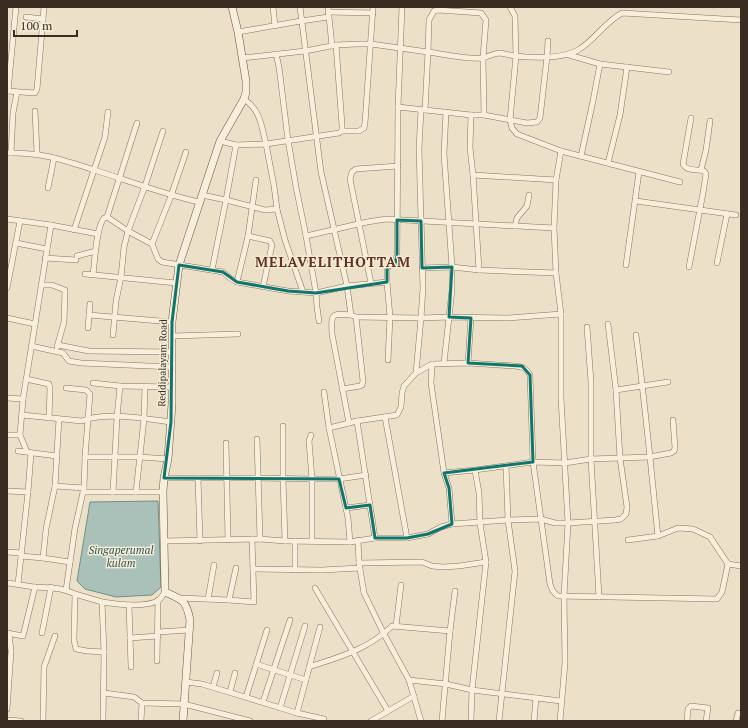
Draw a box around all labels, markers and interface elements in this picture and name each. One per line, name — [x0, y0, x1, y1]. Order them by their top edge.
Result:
scale bar — [14, 12, 77, 38]
text: 100 m — [20, 18, 53, 33]
district label: MELAVELITHOTTAM — [255, 252, 411, 271]
street label: Reddipalayam Road — [155, 319, 170, 407]
water label: Singaperumal kulam — [88, 543, 154, 570]

